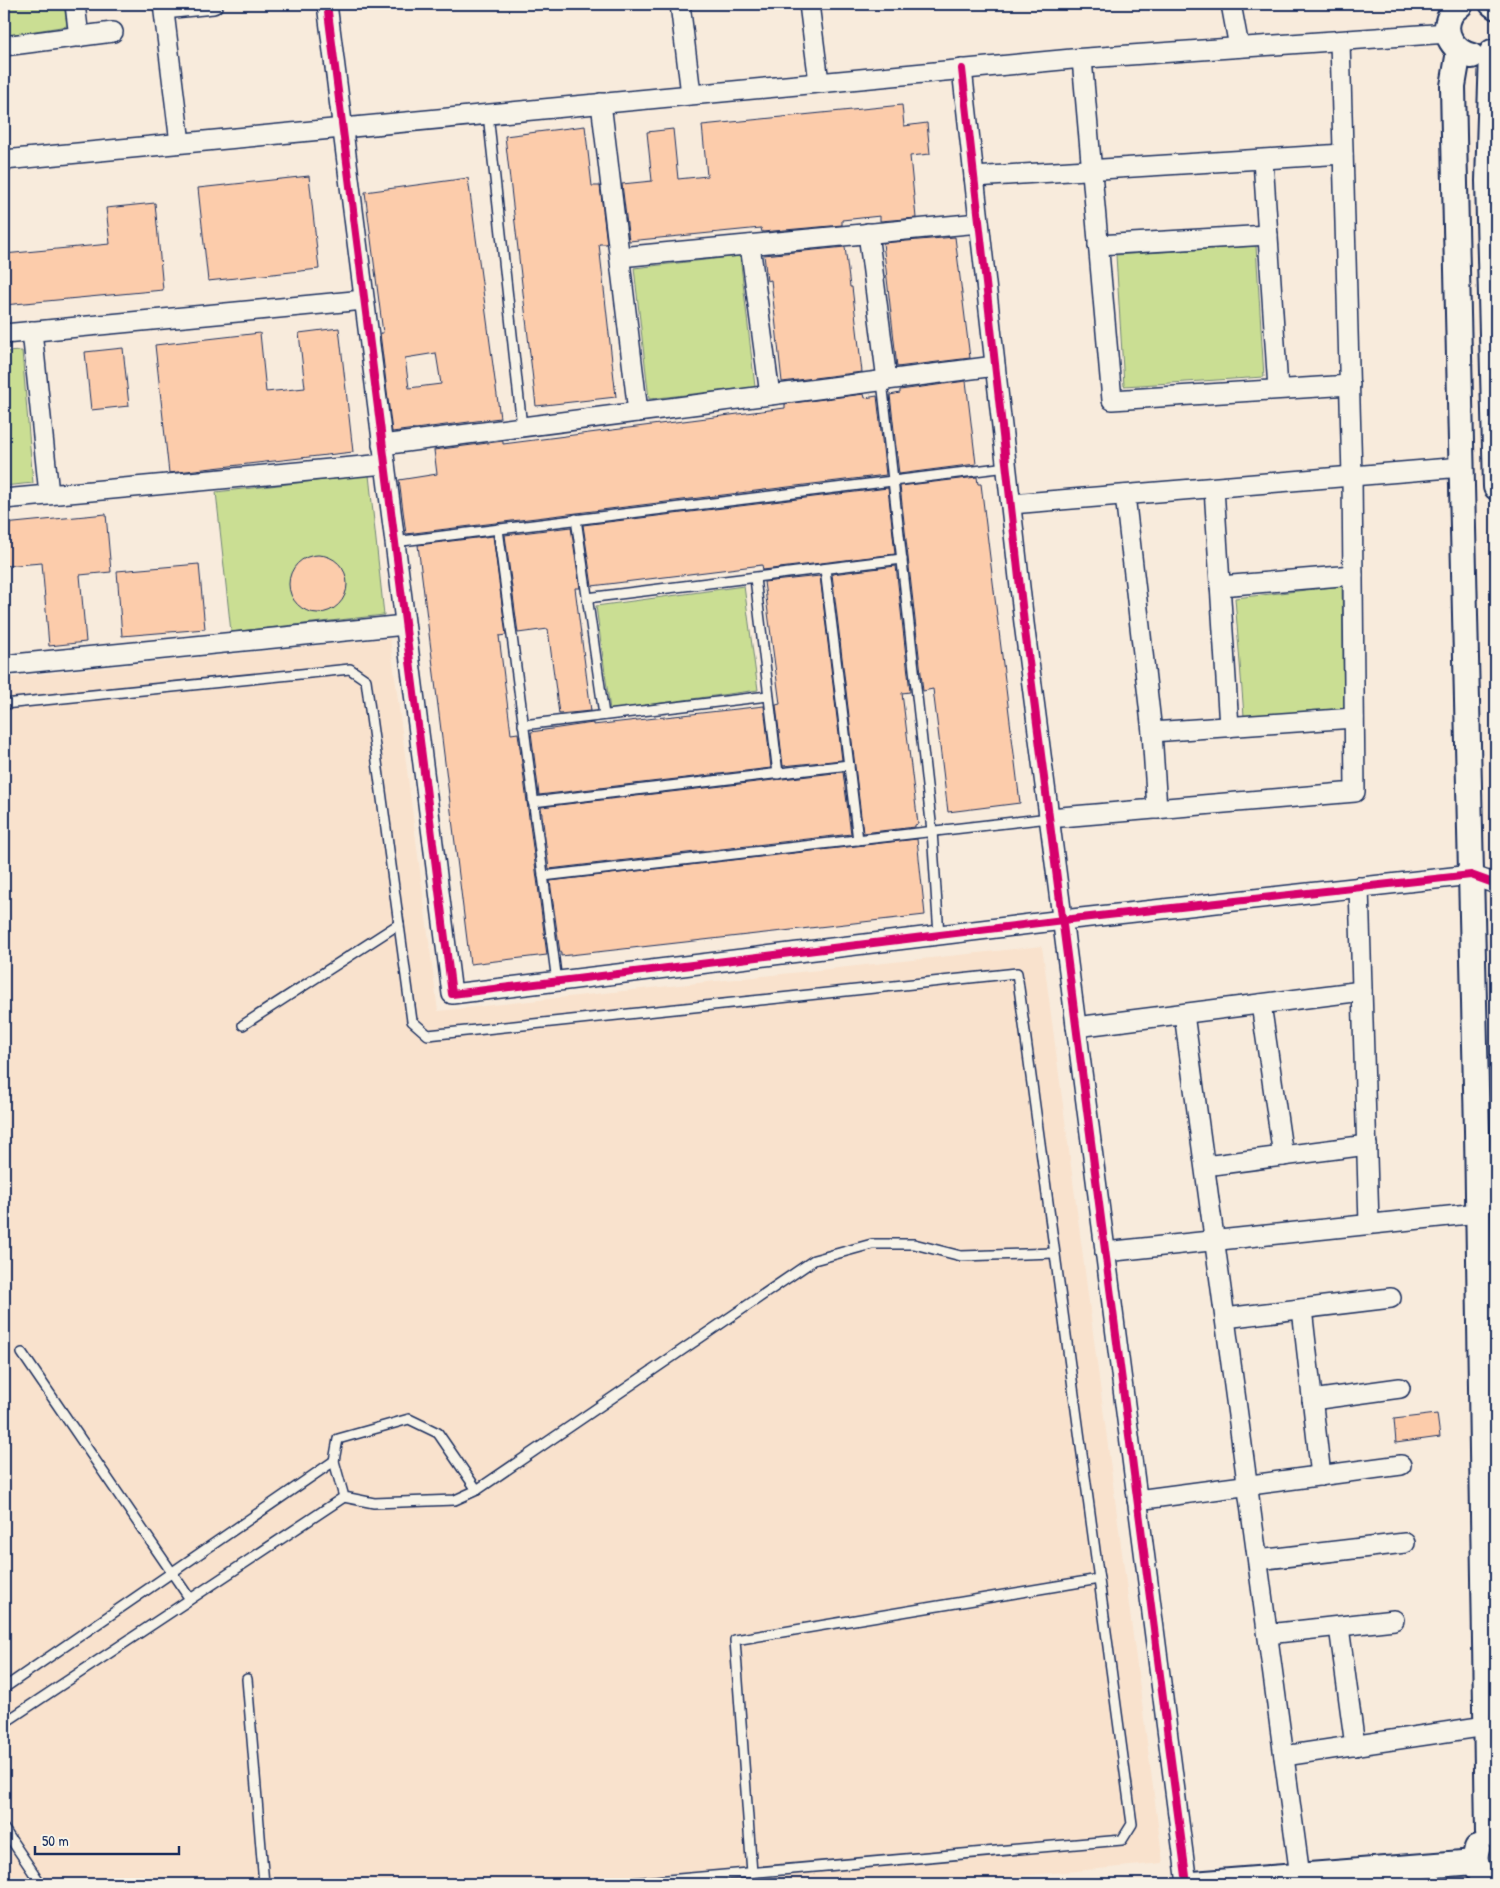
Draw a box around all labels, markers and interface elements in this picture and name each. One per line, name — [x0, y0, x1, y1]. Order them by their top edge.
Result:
scale bar — [35, 1823, 179, 1855]
text: 50 m — [42, 1830, 69, 1851]

